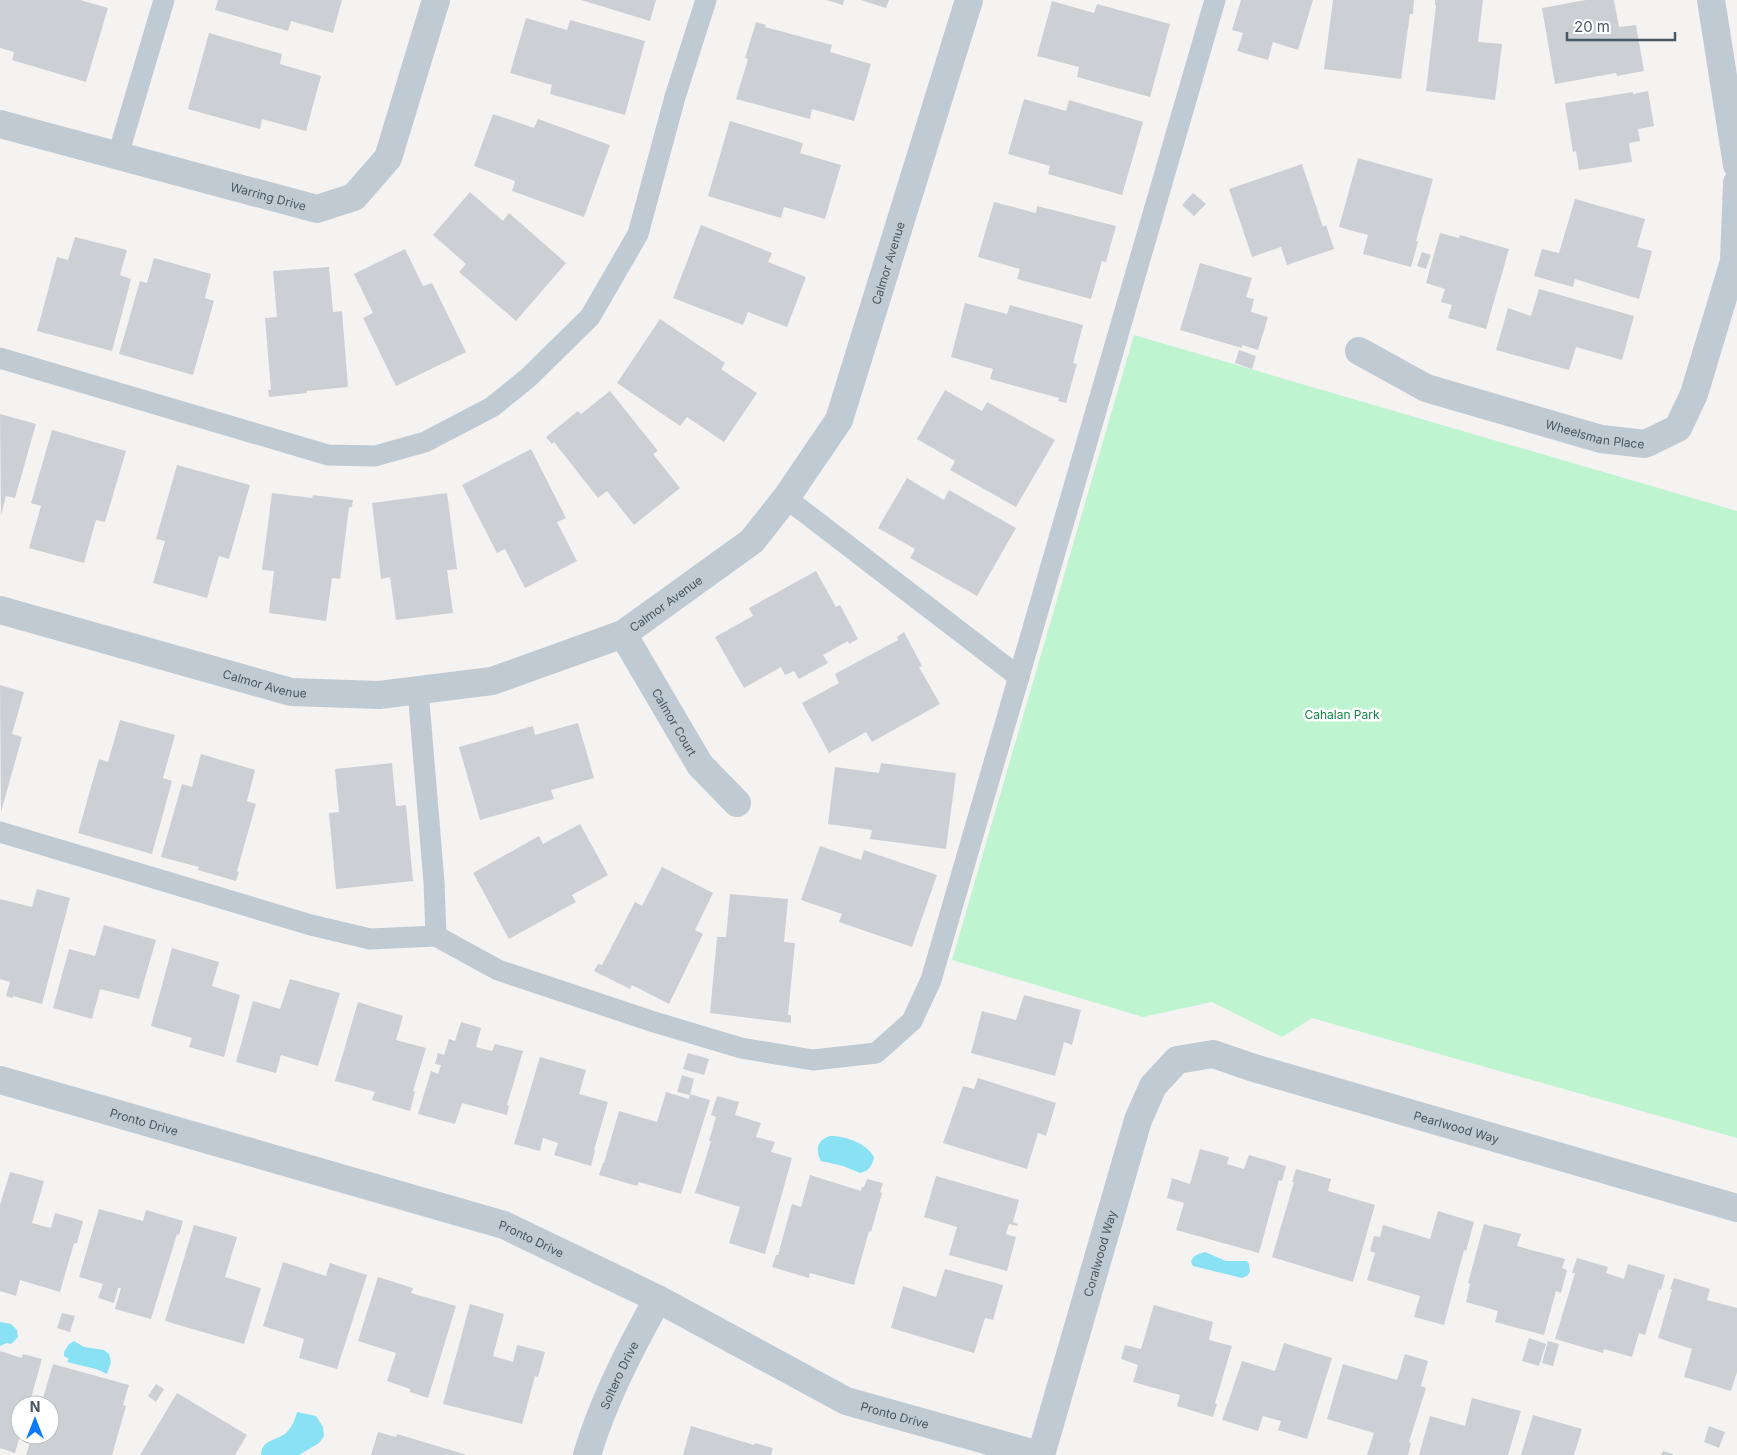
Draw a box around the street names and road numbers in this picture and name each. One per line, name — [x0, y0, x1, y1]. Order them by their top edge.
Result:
street label: Warring Drive — [229, 179, 308, 213]
street label: Calmor Avenue — [868, 220, 908, 306]
street label: Wheelsman Place — [1544, 416, 1645, 451]
street label: Calmor Avenue — [626, 572, 705, 635]
street label: Calmor Avenue — [221, 666, 307, 700]
street label: Calmor Court — [649, 685, 700, 758]
street label: Pronto Drive — [108, 1105, 180, 1138]
street label: Pearlwood Way — [1412, 1107, 1501, 1146]
street label: Coralwood Way — [1080, 1208, 1119, 1298]
street label: Pronto Drive — [497, 1216, 567, 1260]
street label: Soltero Drive — [596, 1339, 641, 1411]
street label: Pronto Drive — [859, 1398, 931, 1431]

